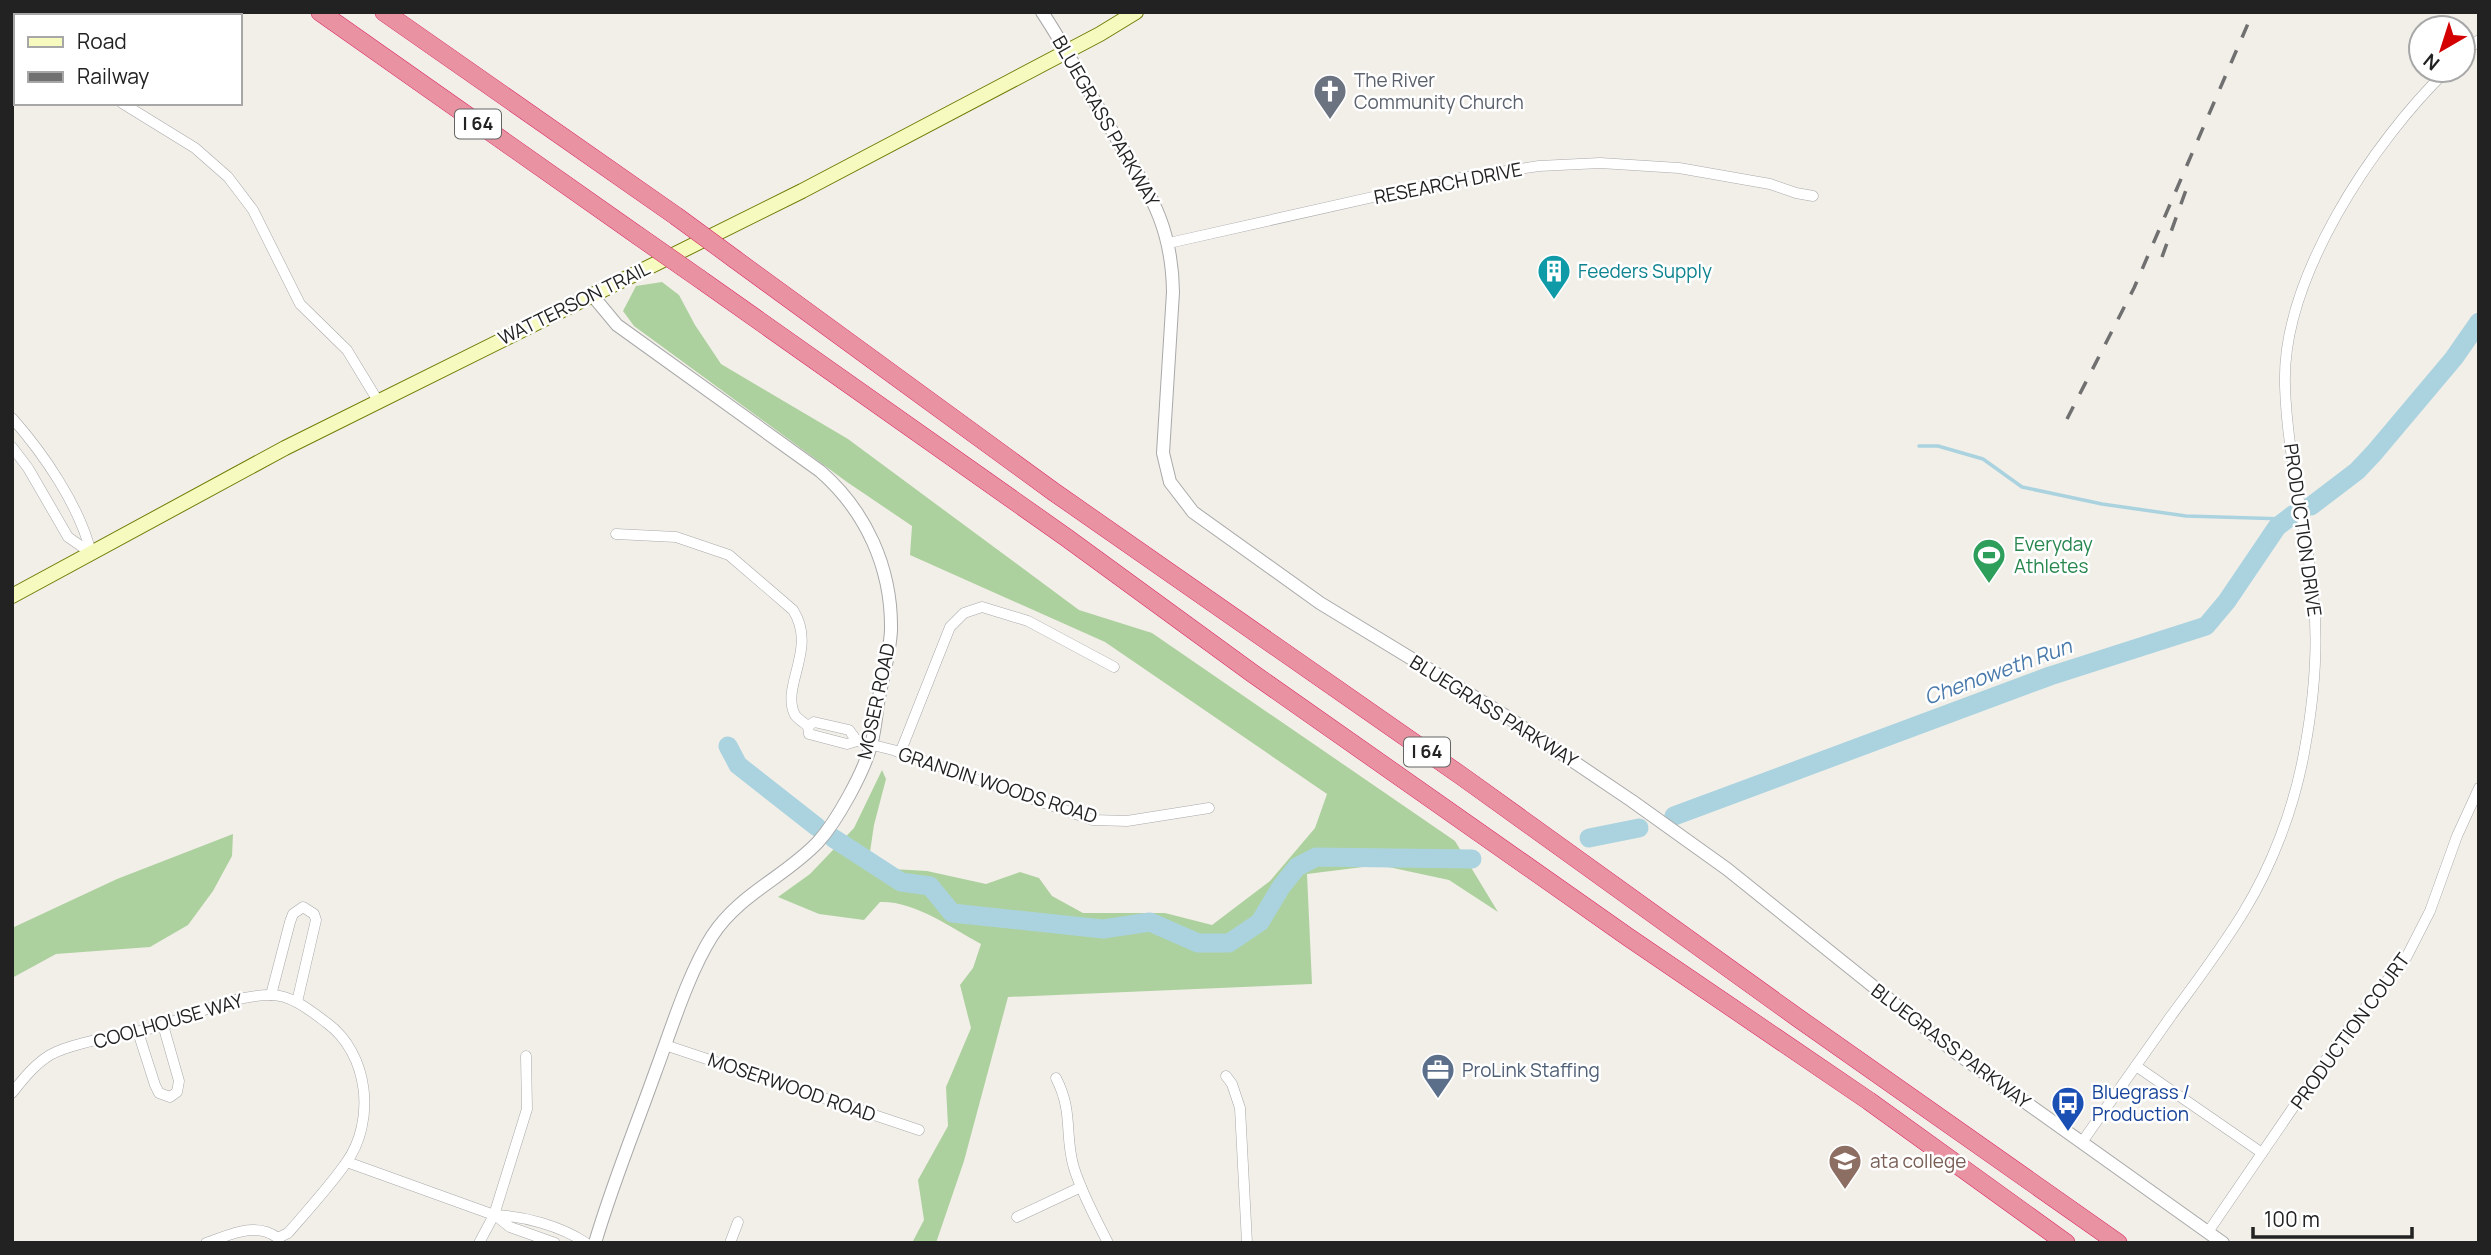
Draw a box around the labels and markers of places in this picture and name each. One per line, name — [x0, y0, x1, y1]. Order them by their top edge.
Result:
place label: The River Community Church — [1354, 67, 1524, 115]
church icon: The River Community Church — [1311, 72, 1349, 121]
building icon: Feeders Supply — [1535, 252, 1573, 301]
place label: Feeders Supply — [1578, 258, 1712, 284]
place label: Everyday Athletes — [2014, 531, 2093, 579]
sports icon: Everyday Athletes — [1970, 536, 2008, 585]
office icon: ProLink Staffing — [1419, 1051, 1457, 1100]
place label: ProLink Staffing — [1462, 1057, 1600, 1083]
place label: Bluegrass / Production — [2092, 1079, 2190, 1127]
bus stop icon: Bluegrass / Production — [2049, 1084, 2087, 1133]
school or university icon: ata college — [1826, 1142, 1864, 1191]
place label: ata college — [1870, 1148, 1966, 1174]

